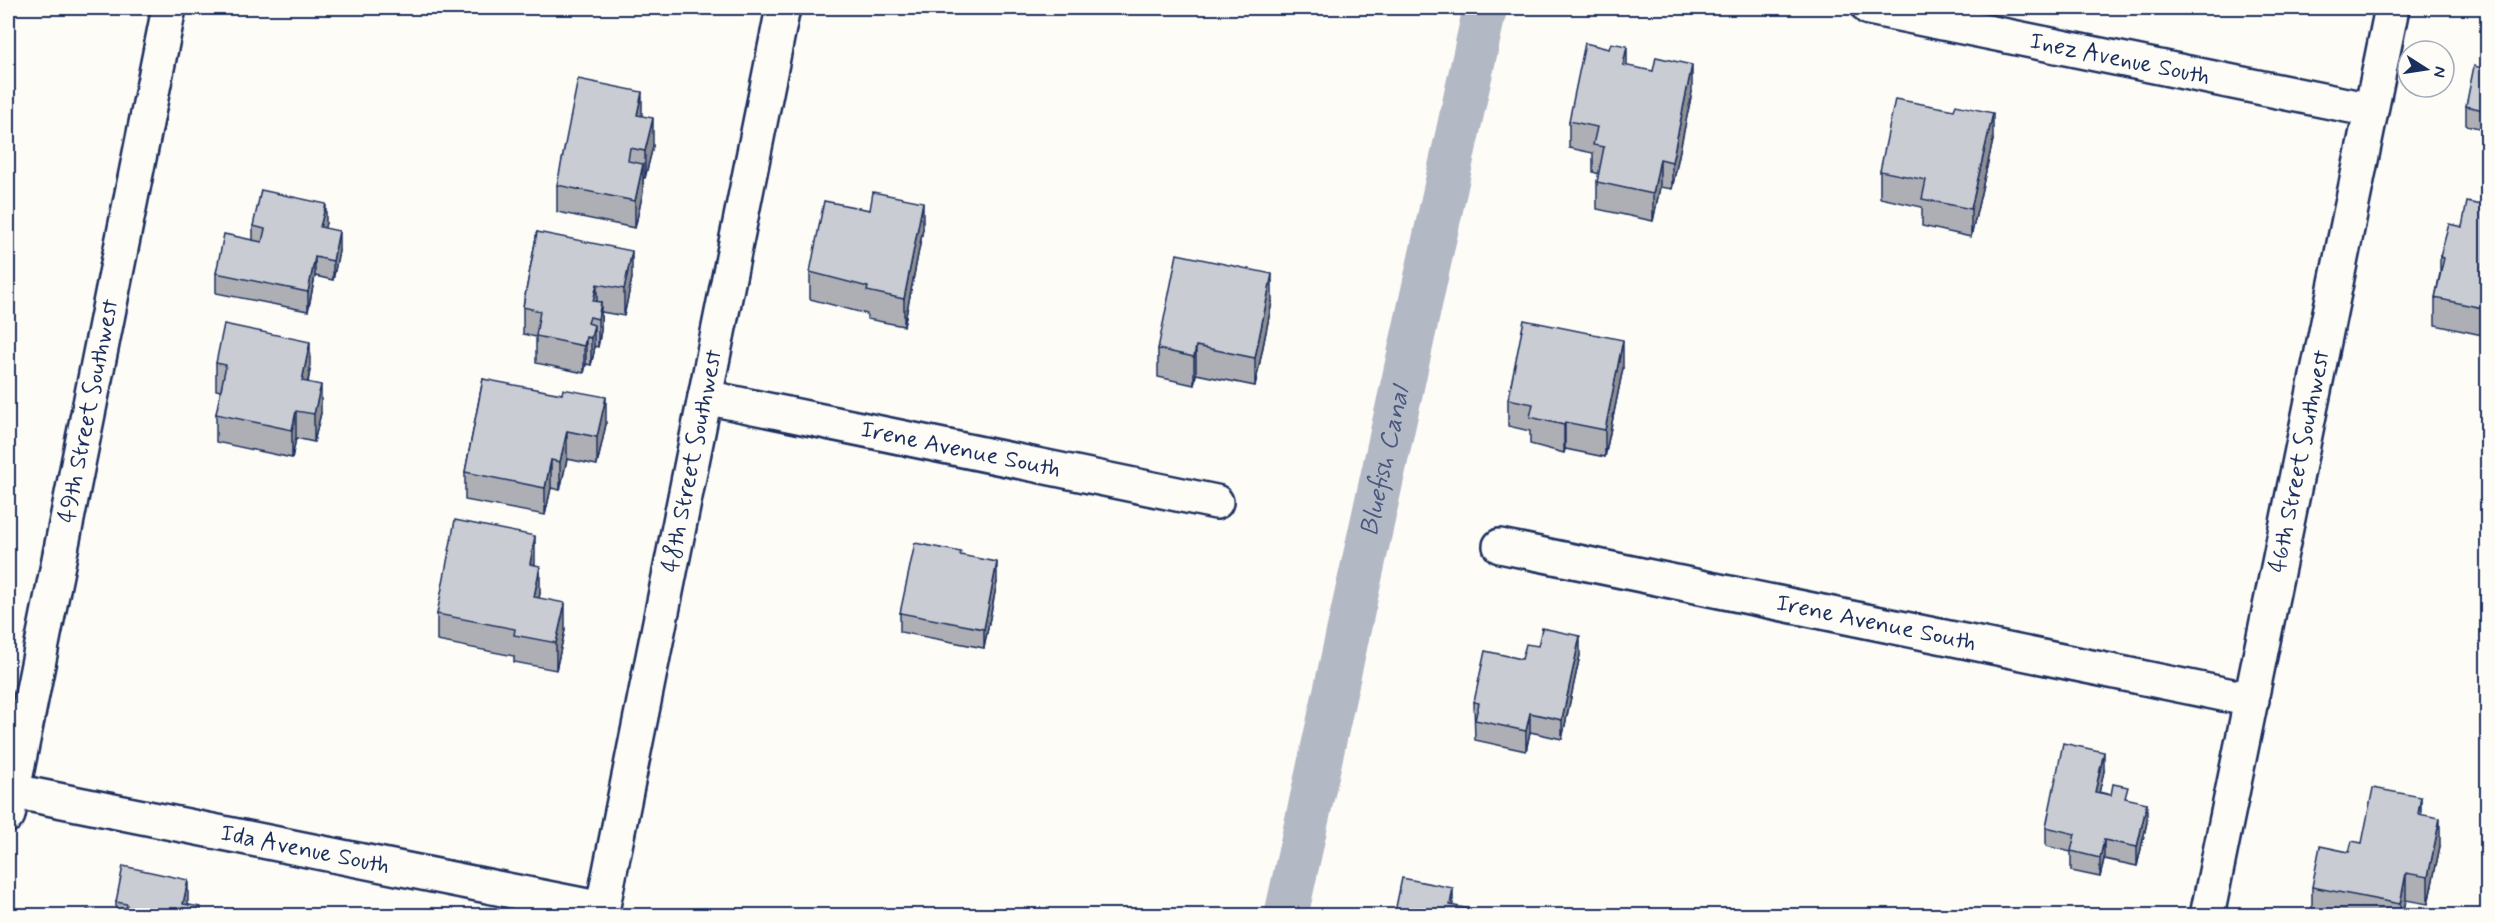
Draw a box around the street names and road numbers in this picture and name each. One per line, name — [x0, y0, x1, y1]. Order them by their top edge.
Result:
street label: Inez Avenue South — [2027, 26, 2213, 92]
street label: 49th Street Southwest — [51, 296, 126, 526]
street label: 48th Street Southwest — [655, 346, 730, 575]
street label: 46th Street Southwest — [2262, 347, 2338, 576]
street label: Irene Avenue South — [858, 414, 1063, 485]
street label: Irene Avenue South — [1774, 587, 1979, 659]
street label: Ida Avenue South — [218, 817, 392, 882]

